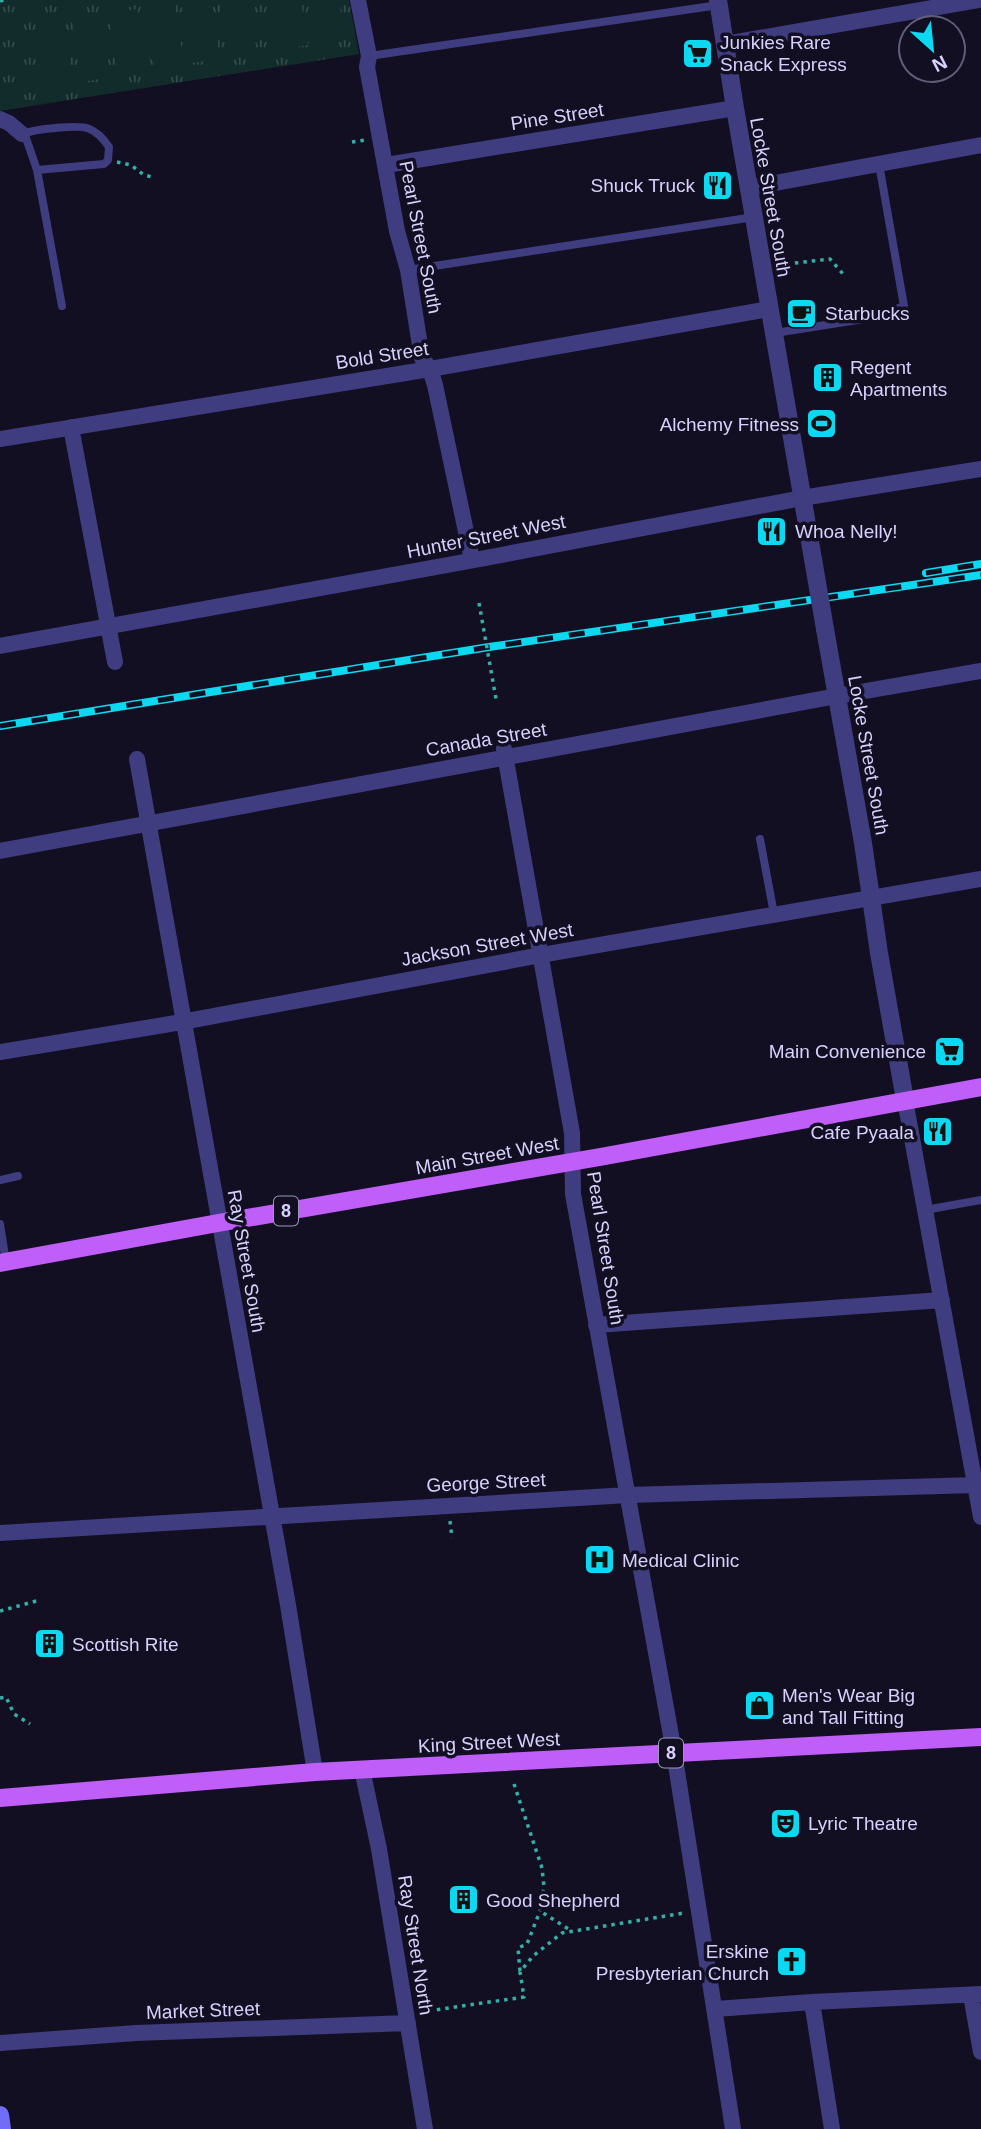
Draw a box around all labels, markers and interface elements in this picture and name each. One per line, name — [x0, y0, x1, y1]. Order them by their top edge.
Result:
north arrow — [897, 14, 967, 84]
place label: Junkies Rare Snack Express — [720, 32, 847, 75]
supermarket icon: Junkies Rare Snack Express — [680, 36, 714, 70]
text: N — [929, 51, 950, 76]
street label: Pine Street — [509, 99, 606, 134]
street label: Locke Street South — [746, 116, 795, 278]
street label: Pearl Street South — [395, 159, 446, 315]
restaurant icon: Shuck Truck — [701, 168, 735, 202]
place label: Shuck Truck — [590, 175, 695, 196]
cafe icon: Starbucks — [785, 296, 819, 330]
place label: Starbucks — [825, 303, 909, 324]
street label: Bold Street — [334, 338, 431, 373]
place label: Regent Apartments — [850, 357, 947, 400]
building icon: Regent Apartments — [810, 361, 844, 395]
sports icon: Alchemy Fitness — [805, 407, 839, 441]
place label: Alchemy Fitness — [660, 414, 799, 435]
street label: Hunter Street West — [405, 511, 568, 562]
restaurant icon: Whoa Nelly! — [755, 514, 789, 548]
place label: Whoa Nelly! — [795, 521, 897, 542]
street label: Locke Street South — [844, 674, 893, 836]
street label: Canada Street — [424, 718, 549, 760]
street label: Jackson Street West — [400, 919, 575, 970]
supermarket icon: Main Convenience — [932, 1034, 966, 1068]
place label: Main Convenience — [769, 1041, 926, 1062]
restaurant icon: Cafe Pyaala — [920, 1115, 954, 1149]
place label: Cafe Pyaala — [810, 1122, 914, 1143]
street label: Main Street West — [414, 1132, 561, 1178]
street label: Pearl Street South — [583, 1170, 628, 1326]
street label: Ray Street South — [224, 1188, 269, 1334]
road number: 8 — [274, 1196, 298, 1226]
street label: George Street — [426, 1469, 547, 1496]
hospital icon: Medical Clinic — [582, 1543, 616, 1577]
place label: Medical Clinic — [622, 1550, 739, 1571]
building icon: Scottish Rite — [32, 1627, 66, 1661]
place label: Scottish Rite — [72, 1634, 179, 1655]
place label: Men's Wear Big and Tall Fitting — [782, 1685, 915, 1728]
shop icon: Men's Wear Big and Tall Fitting — [742, 1689, 776, 1723]
street label: King Street West — [417, 1728, 561, 1757]
road number: 8 — [659, 1738, 683, 1768]
theatre icon: Lyric Theatre — [768, 1806, 802, 1840]
place label: Lyric Theatre — [808, 1813, 918, 1834]
street label: Ray Street North — [394, 1874, 437, 2017]
building icon: Good Shepherd — [446, 1883, 480, 1917]
place label: Good Shepherd — [486, 1890, 620, 1911]
place label: Erskine Presbyterian Church — [596, 1941, 769, 1984]
church icon: Erskine Presbyterian Church — [775, 1945, 809, 1979]
street label: Market Street — [146, 1998, 261, 2023]

